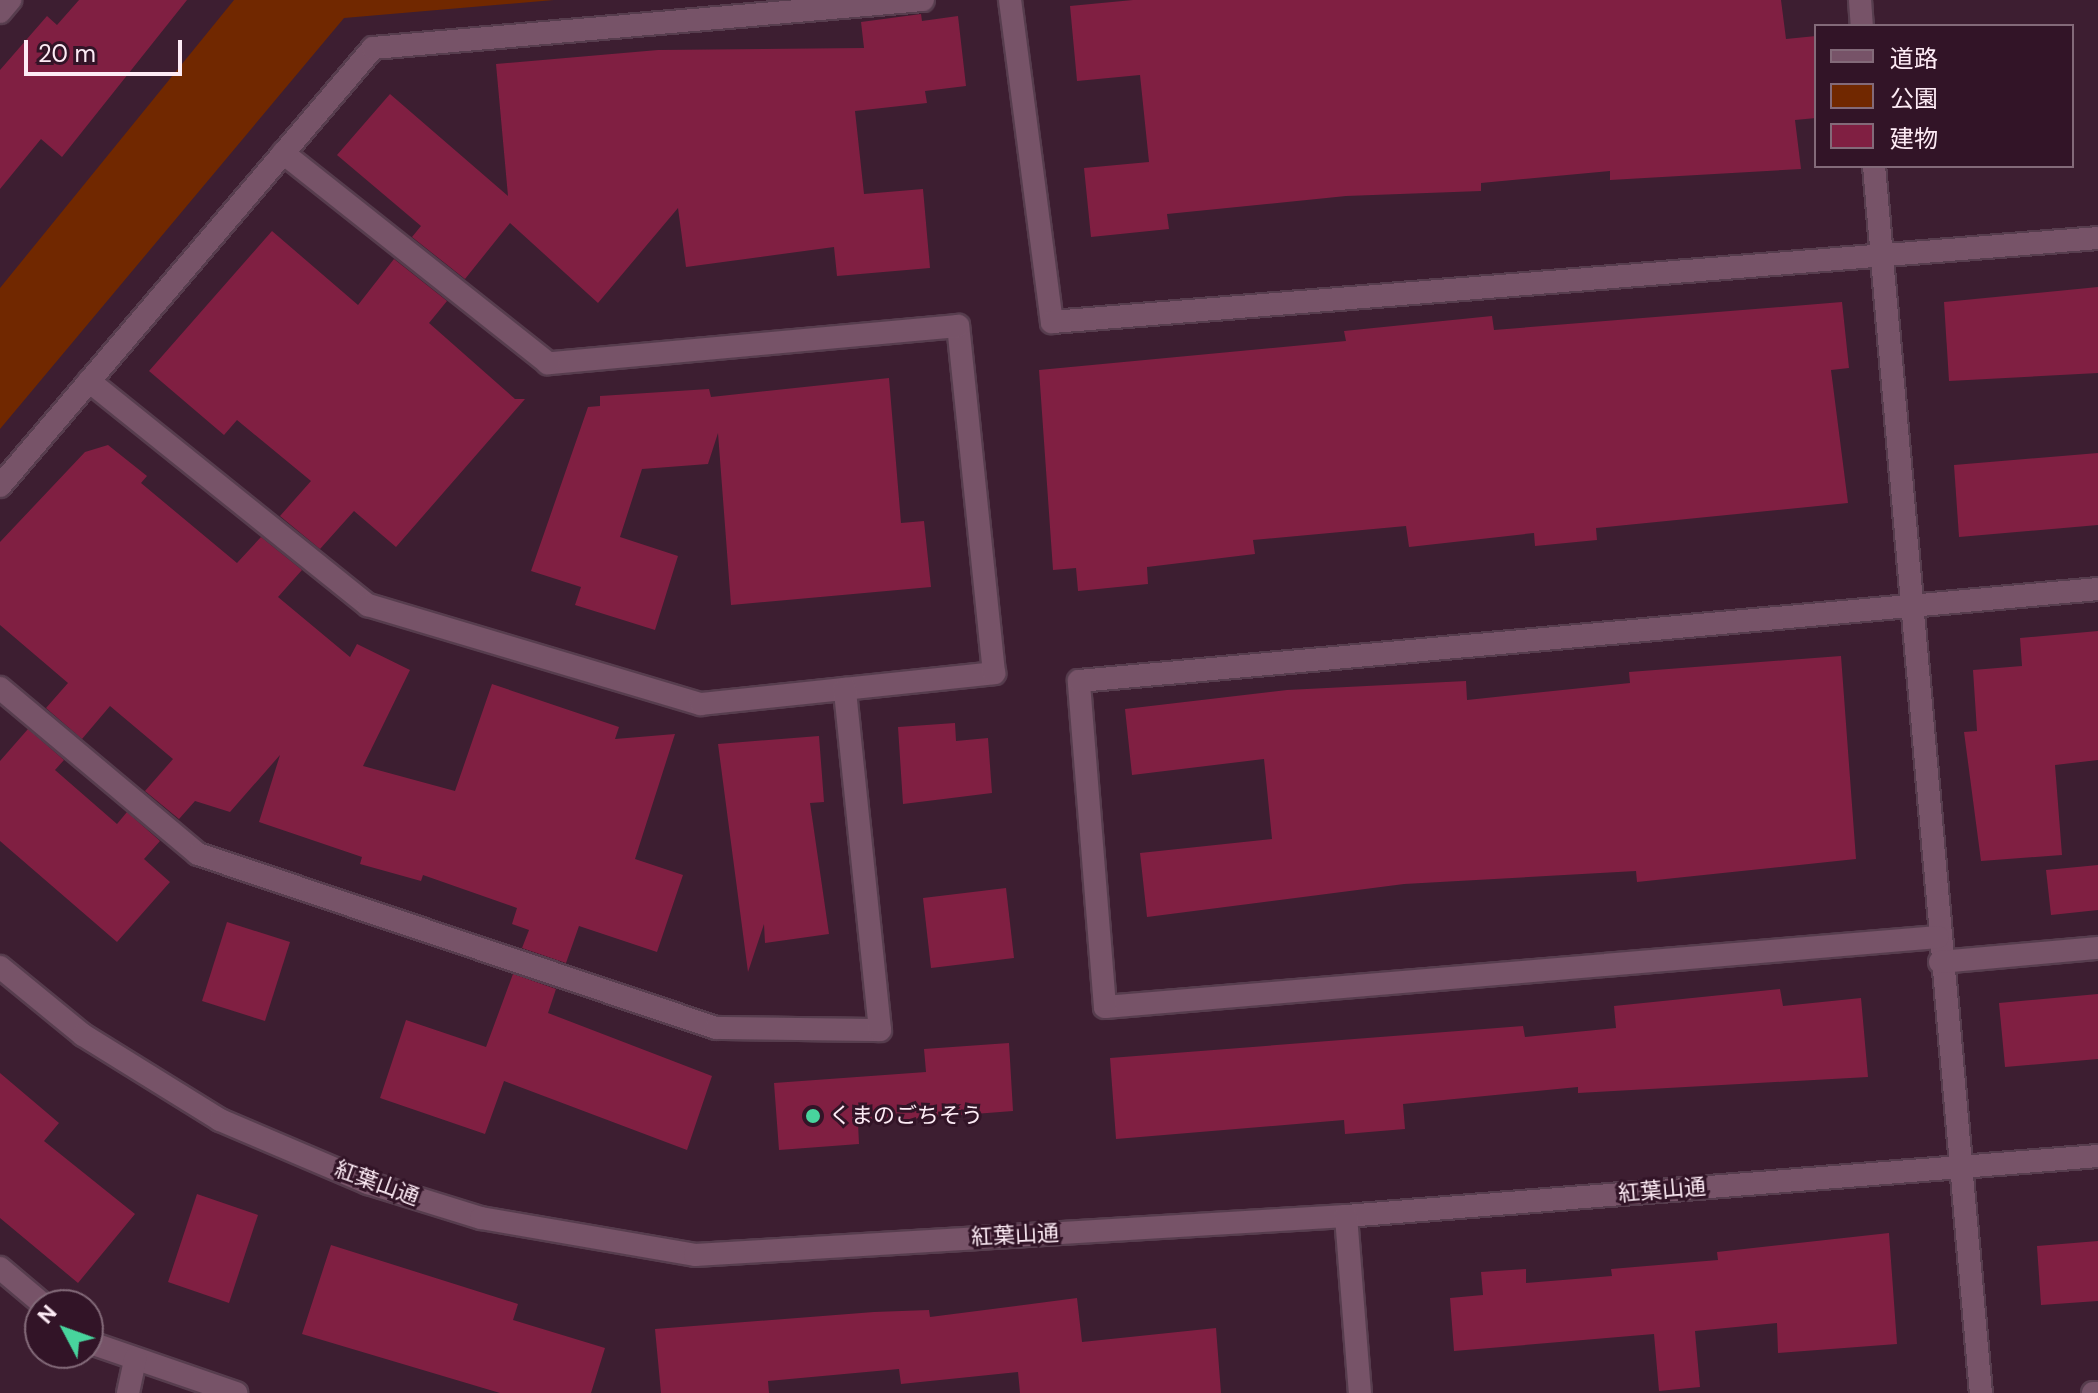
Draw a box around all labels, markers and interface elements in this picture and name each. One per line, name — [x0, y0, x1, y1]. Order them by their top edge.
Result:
scale bar — [28, 24, 186, 74]
legend — [1814, 24, 2074, 168]
text: 20 m — [38, 38, 96, 69]
text: 道路 — [1890, 43, 1938, 74]
text: 公園 — [1890, 83, 1938, 114]
text: 建物 — [1890, 123, 1938, 154]
place label: くまのごちそう — [829, 1103, 983, 1129]
marker: くまのごちそう — [804, 1107, 822, 1125]
street label: 紅葉山通 — [331, 1156, 423, 1210]
street label: 紅葉山通 — [1617, 1173, 1707, 1207]
street label: 紅葉山通 — [970, 1220, 1060, 1250]
north arrow — [24, 1289, 104, 1369]
text: N — [31, 1299, 63, 1330]

